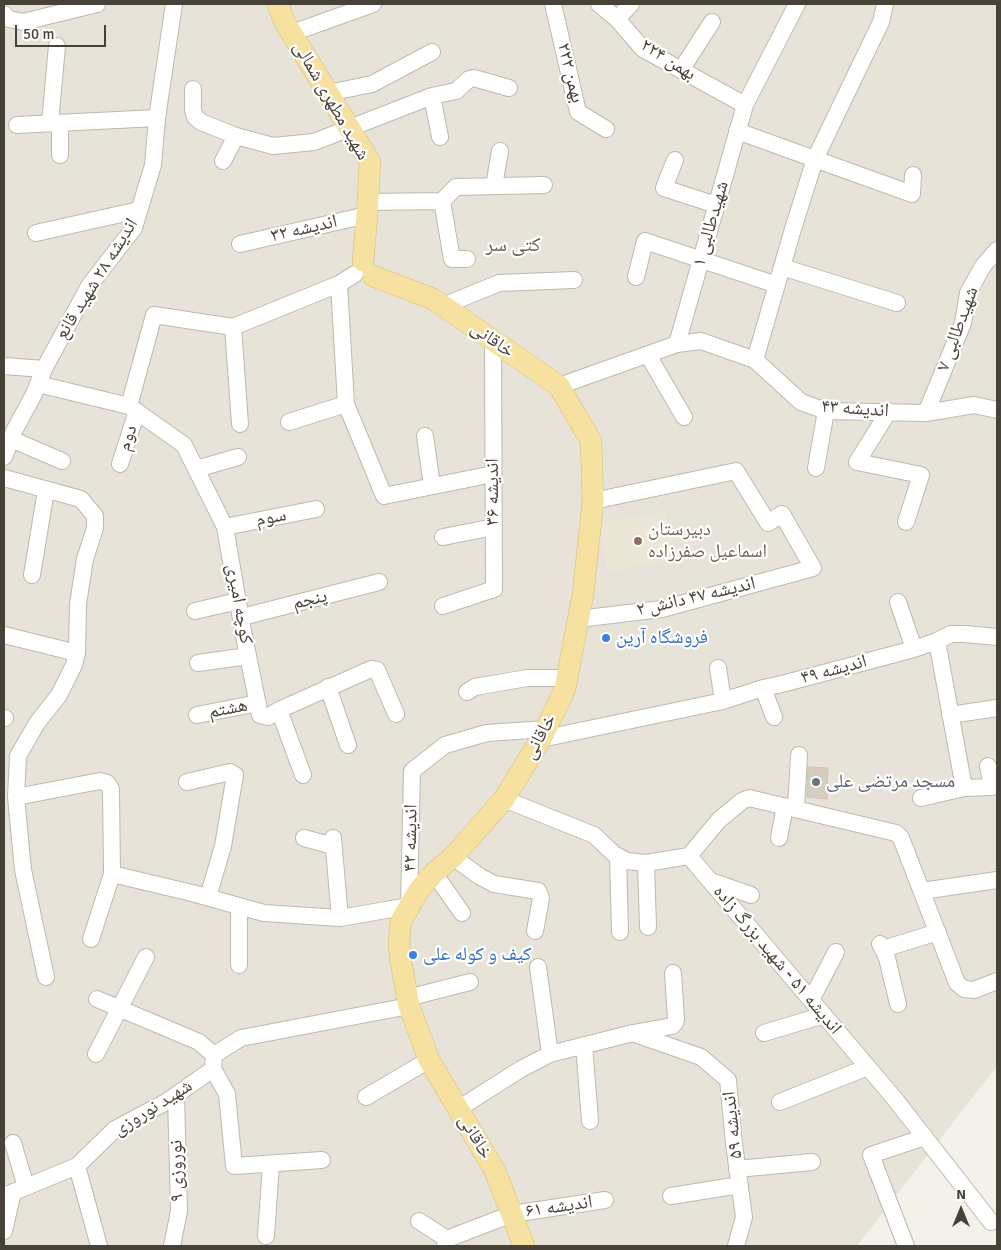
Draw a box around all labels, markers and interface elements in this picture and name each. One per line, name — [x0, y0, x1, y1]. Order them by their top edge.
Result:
scale bar — [18, 15, 109, 47]
text: 50 m — [23, 25, 54, 43]
street label: ۲۲بهمن ۴ — [636, 34, 700, 86]
street label: شهید مطهری شمالی — [288, 38, 374, 164]
street label: ۲۲بهمن ۲ — [552, 41, 588, 105]
street label: شهیدطالبی ۱ — [688, 178, 734, 270]
street label: اندیشه ۳۲ — [268, 210, 340, 248]
street label: اندیشه ۲۸ شهید قانع — [51, 214, 143, 344]
district label: کتی سر — [486, 234, 540, 258]
street label: شهیدطالبی ۷ — [932, 284, 984, 374]
street label: خاقانی — [466, 317, 518, 363]
street label: اندیشه ۴۳ — [820, 395, 890, 423]
street label: دوم — [113, 422, 143, 454]
street label: اندیشه ۳۶ — [482, 458, 504, 526]
street label: سوم — [254, 504, 288, 532]
place label: دبیرستان اسماعیل صفرزاده — [648, 519, 767, 563]
marker: دبیرستان اسماعیل صفرزاده — [632, 535, 644, 547]
street label: کوچه امیری — [221, 562, 257, 646]
street label: اندیشه ۴۷ دانش ۲ — [634, 572, 758, 622]
street label: پنجم — [290, 585, 330, 615]
place label: فروشگاه آرین — [616, 627, 708, 649]
marker: فروشگاه آرین — [600, 632, 612, 644]
street label: اندیشه ۴۹ — [798, 650, 870, 690]
street label: هشتم — [207, 694, 249, 724]
street label: خاقانی — [518, 711, 562, 763]
place label: مسجد مرتضی علی — [826, 771, 955, 793]
marker: مسجد مرتضی علی — [810, 776, 822, 788]
street label: اندیشه ۴۲ — [399, 804, 423, 872]
street label: اندیشه ۵۱ - شهید بزرگ زاده — [708, 881, 846, 1039]
place label: کیف و کوله علی — [423, 944, 531, 966]
marker: کیف و کوله علی — [407, 949, 419, 961]
street label: شهید نوروزی — [109, 1075, 197, 1141]
street label: اندیشه ۵۹ — [718, 1090, 748, 1160]
street label: خاقانی — [453, 1111, 497, 1163]
street label: نوروزی ۹ — [165, 1140, 189, 1202]
north arrow — [936, 1185, 986, 1235]
text: N — [956, 1186, 966, 1203]
street label: اندیشه ۶۱ — [524, 1191, 594, 1223]

